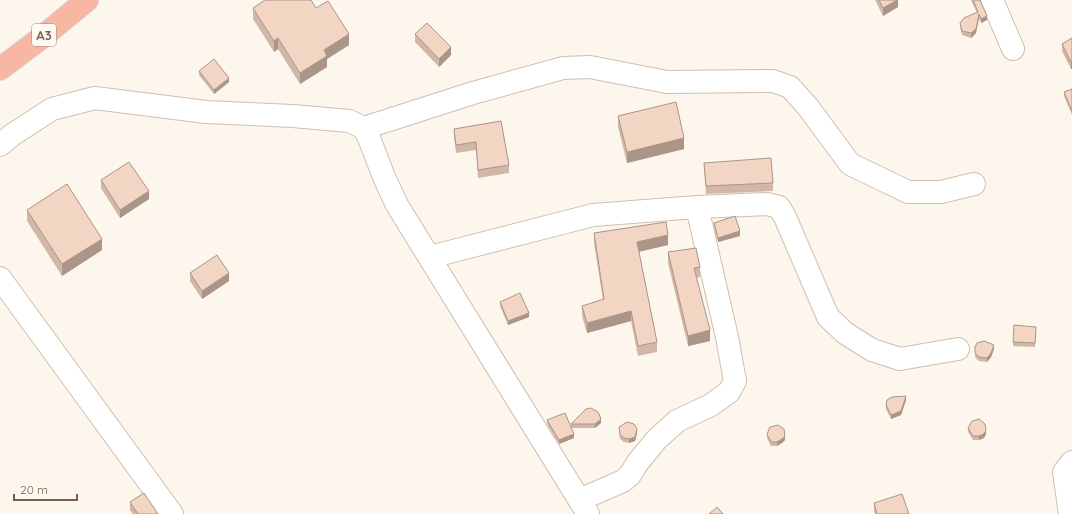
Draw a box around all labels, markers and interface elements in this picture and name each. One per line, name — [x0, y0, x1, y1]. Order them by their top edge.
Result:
road number: A3 — [32, 24, 56, 46]
scale bar — [14, 476, 77, 502]
text: 20 m — [20, 482, 48, 497]

